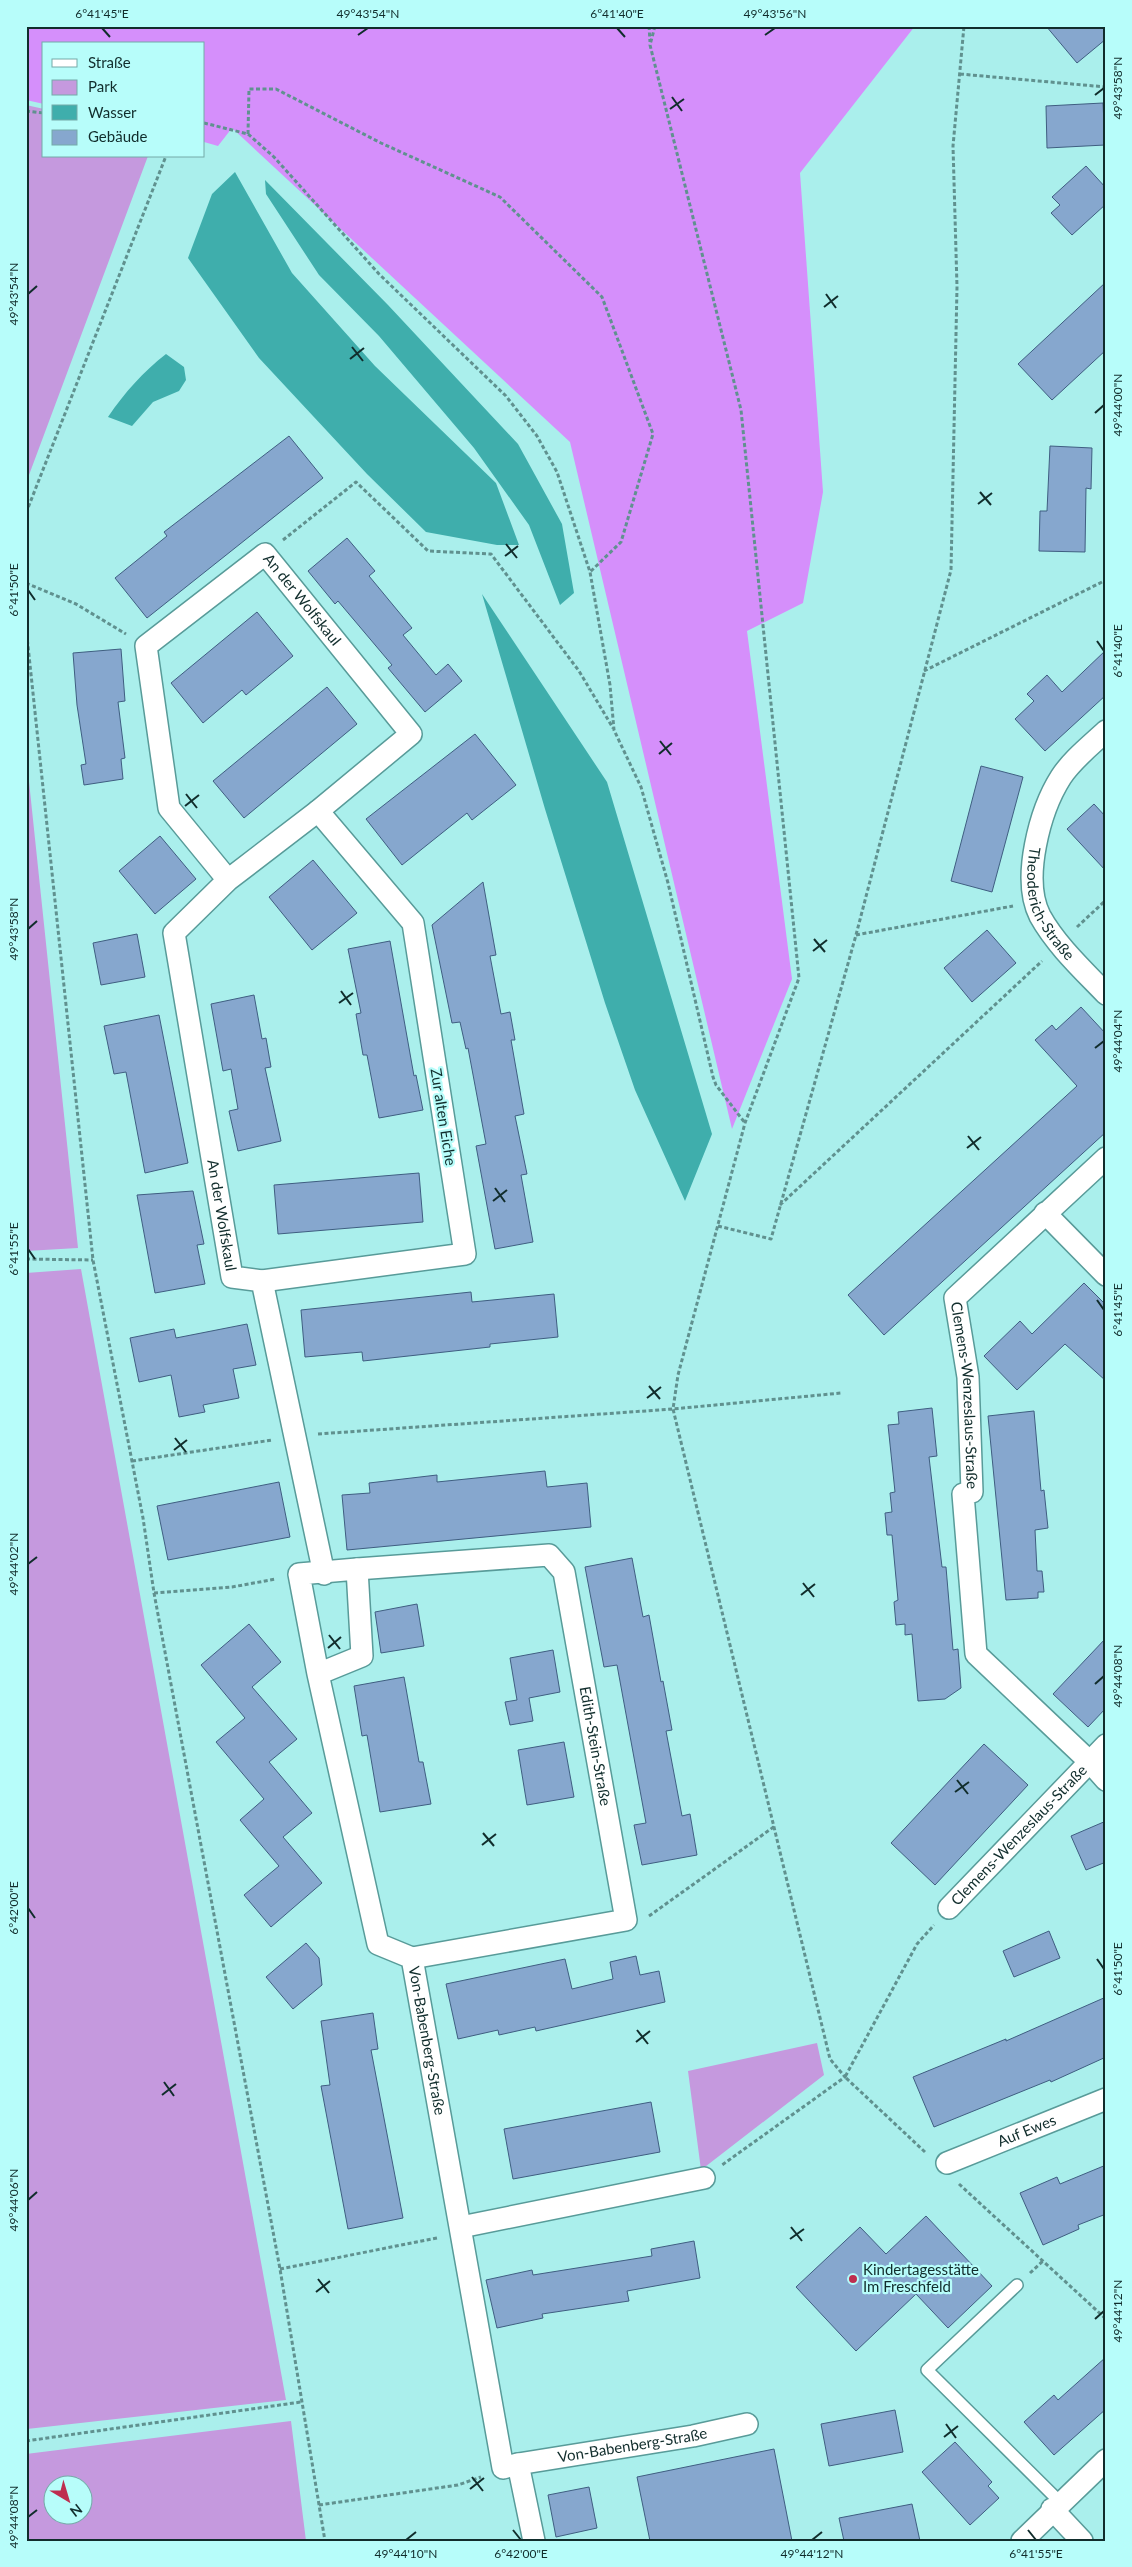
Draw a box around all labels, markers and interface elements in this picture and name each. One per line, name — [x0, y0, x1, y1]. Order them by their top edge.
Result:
text: 6°41'45"E — [75, 6, 129, 21]
text: 49°43'54"N — [337, 6, 399, 21]
text: 6°41'40"E — [590, 6, 644, 21]
text: 49°43'56"N — [744, 6, 806, 21]
legend — [42, 42, 205, 158]
text: Straße — [88, 53, 131, 71]
text: 49°43'58"N — [1110, 57, 1125, 119]
text: Park — [88, 77, 118, 95]
text: Wasser — [88, 103, 137, 121]
text: Gebäude — [88, 127, 147, 145]
text: 49°43'54"N — [6, 263, 21, 325]
text: 49°44'00"N — [1110, 374, 1125, 436]
street label: An der Wolfskaul — [260, 550, 345, 649]
text: 6°41'50"E — [6, 563, 21, 617]
text: 6°41'40"E — [1110, 624, 1125, 678]
street label: Theoderich-Straße — [1024, 846, 1079, 963]
text: 49°43'58"N — [6, 898, 21, 960]
text: 49°44'04"N — [1110, 1010, 1125, 1072]
street label: Zur alten Eiche — [427, 1067, 461, 1167]
street label: An der Wolfskaul — [204, 1158, 241, 1272]
text: 6°41'55"E — [6, 1222, 21, 1276]
text: 6°41'45"E — [1110, 1283, 1125, 1337]
street label: Clemens-Wenzeslaus-Straße — [948, 1300, 982, 1489]
text: 49°44'02"N — [6, 1533, 21, 1595]
text: 49°44'08"N — [1110, 1645, 1125, 1707]
street label: Edith-Stein-Straße — [577, 1685, 615, 1807]
street label: Clemens-Wenzeslaus-Straße — [947, 1761, 1090, 1909]
text: 6°42'00"E — [6, 1881, 21, 1935]
text: 6°41'50"E — [1110, 1942, 1125, 1996]
street label: Von-Babenberg-Straße — [406, 1965, 450, 2116]
street label: Auf Ewes — [994, 2110, 1058, 2150]
text: 49°44'06"N — [6, 2169, 21, 2231]
place label: Kindertagesstätte Im Freschfeld — [863, 2260, 979, 2295]
marker: Kindertagesstätte Im Freschfeld — [847, 2273, 859, 2285]
text: 49°44'12"N — [1110, 2280, 1125, 2342]
street label: Von-Babenberg-Straße — [556, 2423, 709, 2465]
north arrow — [42, 2474, 92, 2524]
text: 49°44'08"N — [6, 2486, 21, 2548]
text: N — [67, 2501, 86, 2521]
text: 49°44'10"N — [375, 2546, 437, 2561]
text: 6°42'00"E — [494, 2546, 548, 2561]
text: 49°44'12"N — [781, 2546, 843, 2561]
text: 6°41'55"E — [1009, 2546, 1063, 2561]

